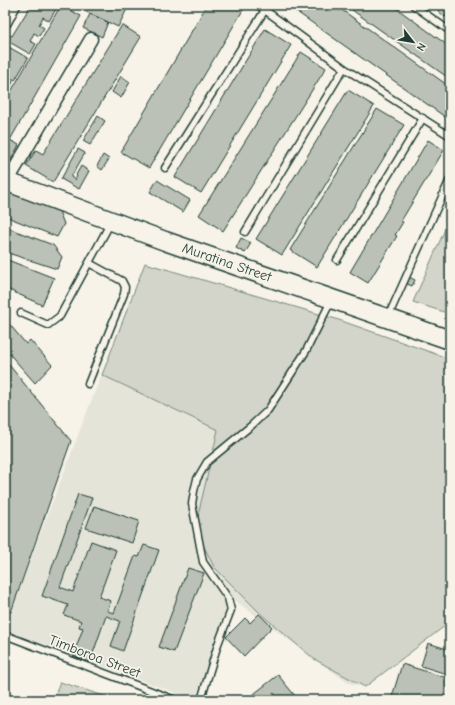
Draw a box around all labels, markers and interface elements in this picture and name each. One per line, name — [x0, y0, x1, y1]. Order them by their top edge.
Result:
north arrow — [393, 22, 433, 62]
text: N — [414, 40, 429, 53]
street label: Muratina Street — [180, 239, 275, 286]
street label: Timboroa Street — [47, 631, 144, 682]

